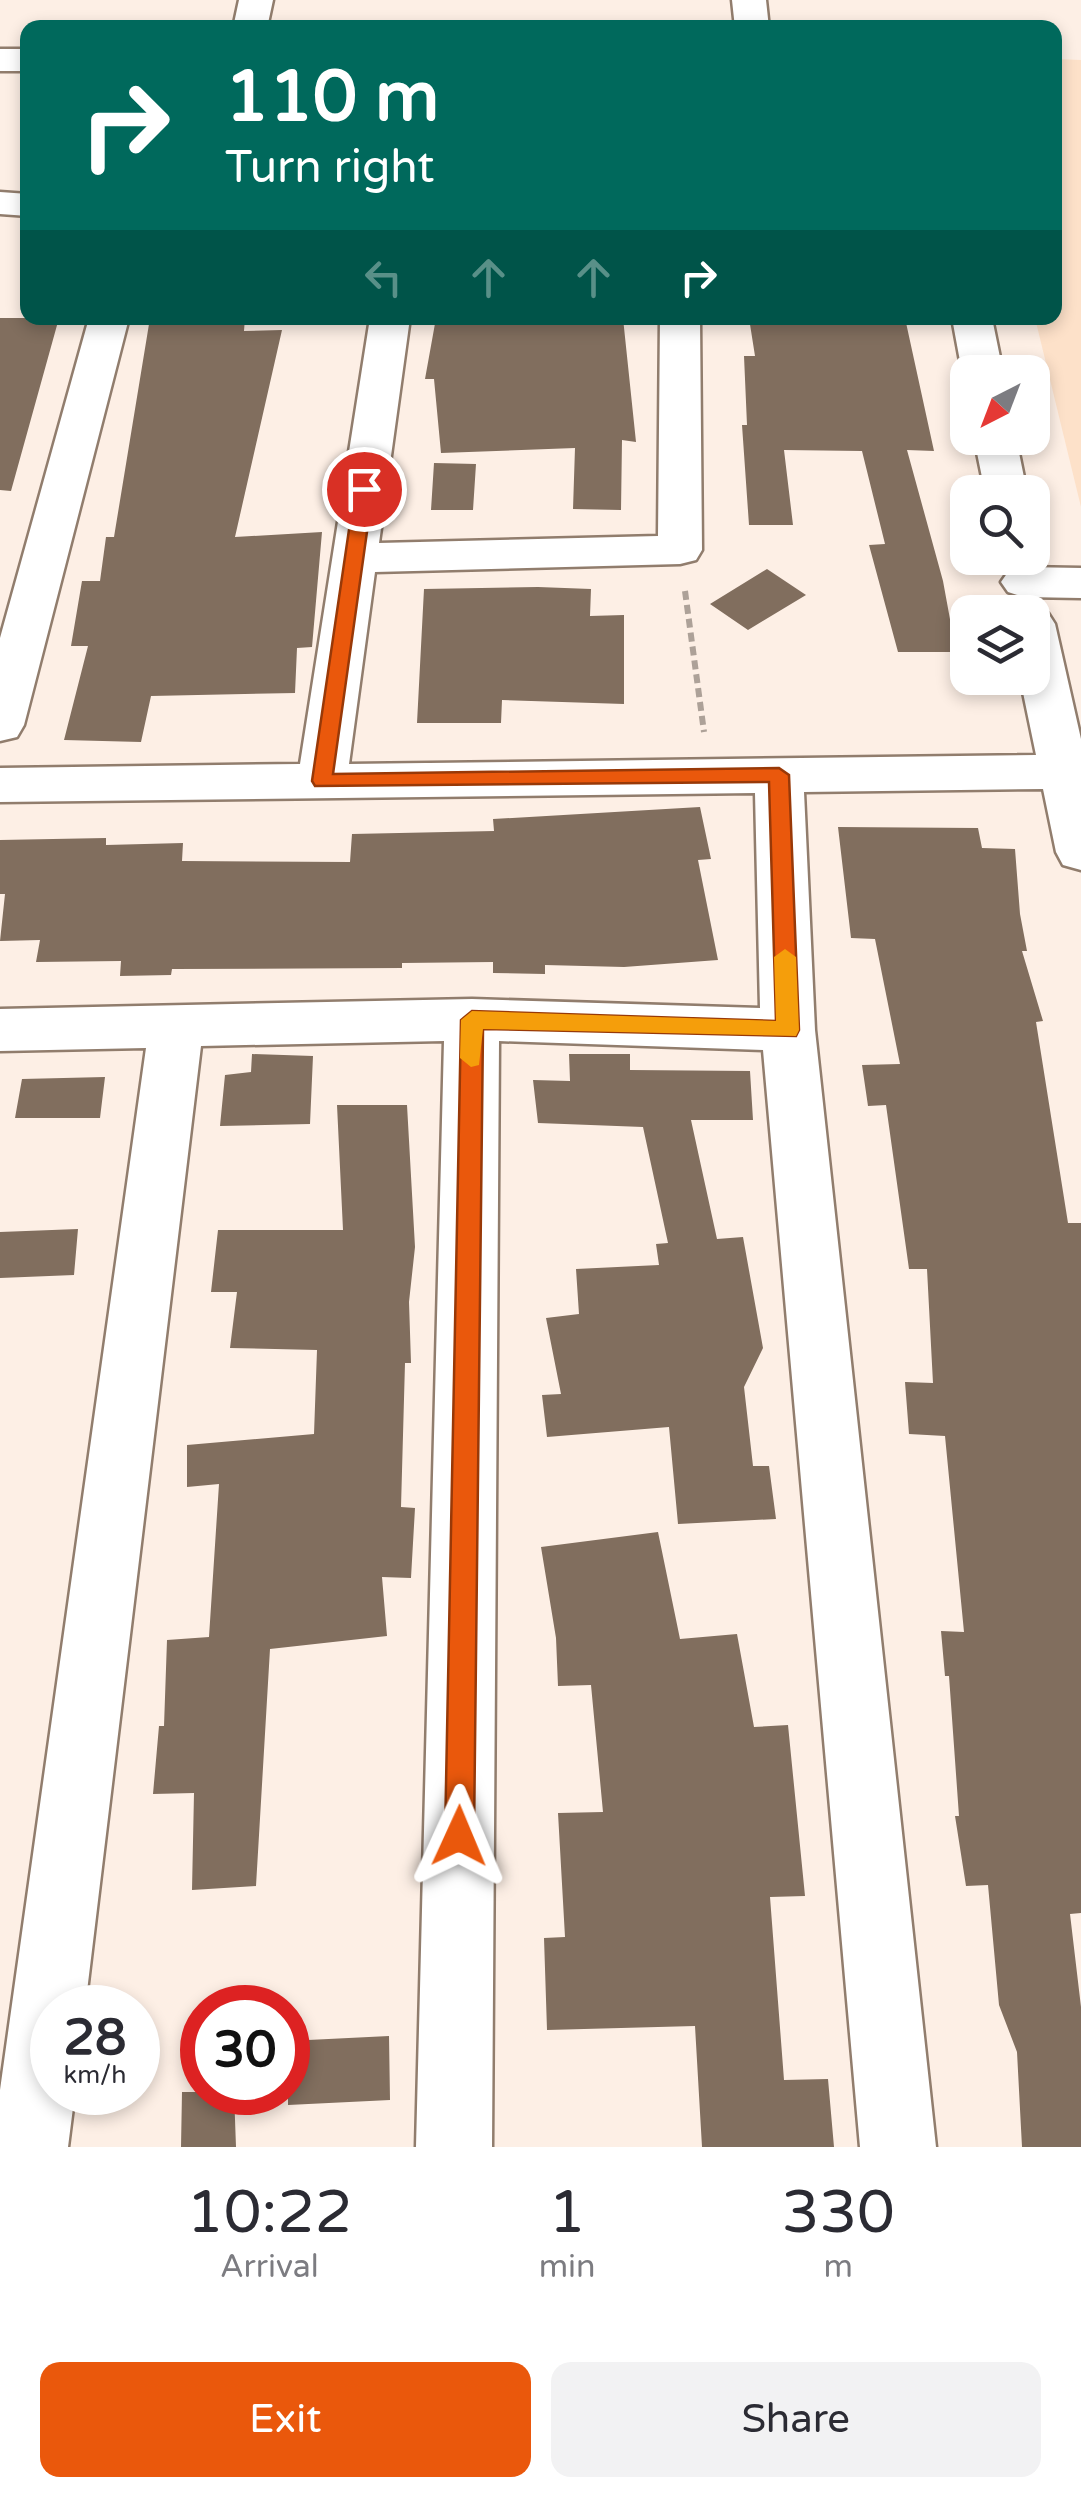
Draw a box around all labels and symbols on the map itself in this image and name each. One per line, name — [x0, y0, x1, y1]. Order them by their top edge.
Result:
north arrow — [950, 355, 1050, 455]
pin — [322, 447, 407, 532]
position arrow — [407, 1784, 511, 1888]
speed limit sign: 30 — [180, 1985, 310, 2115]

